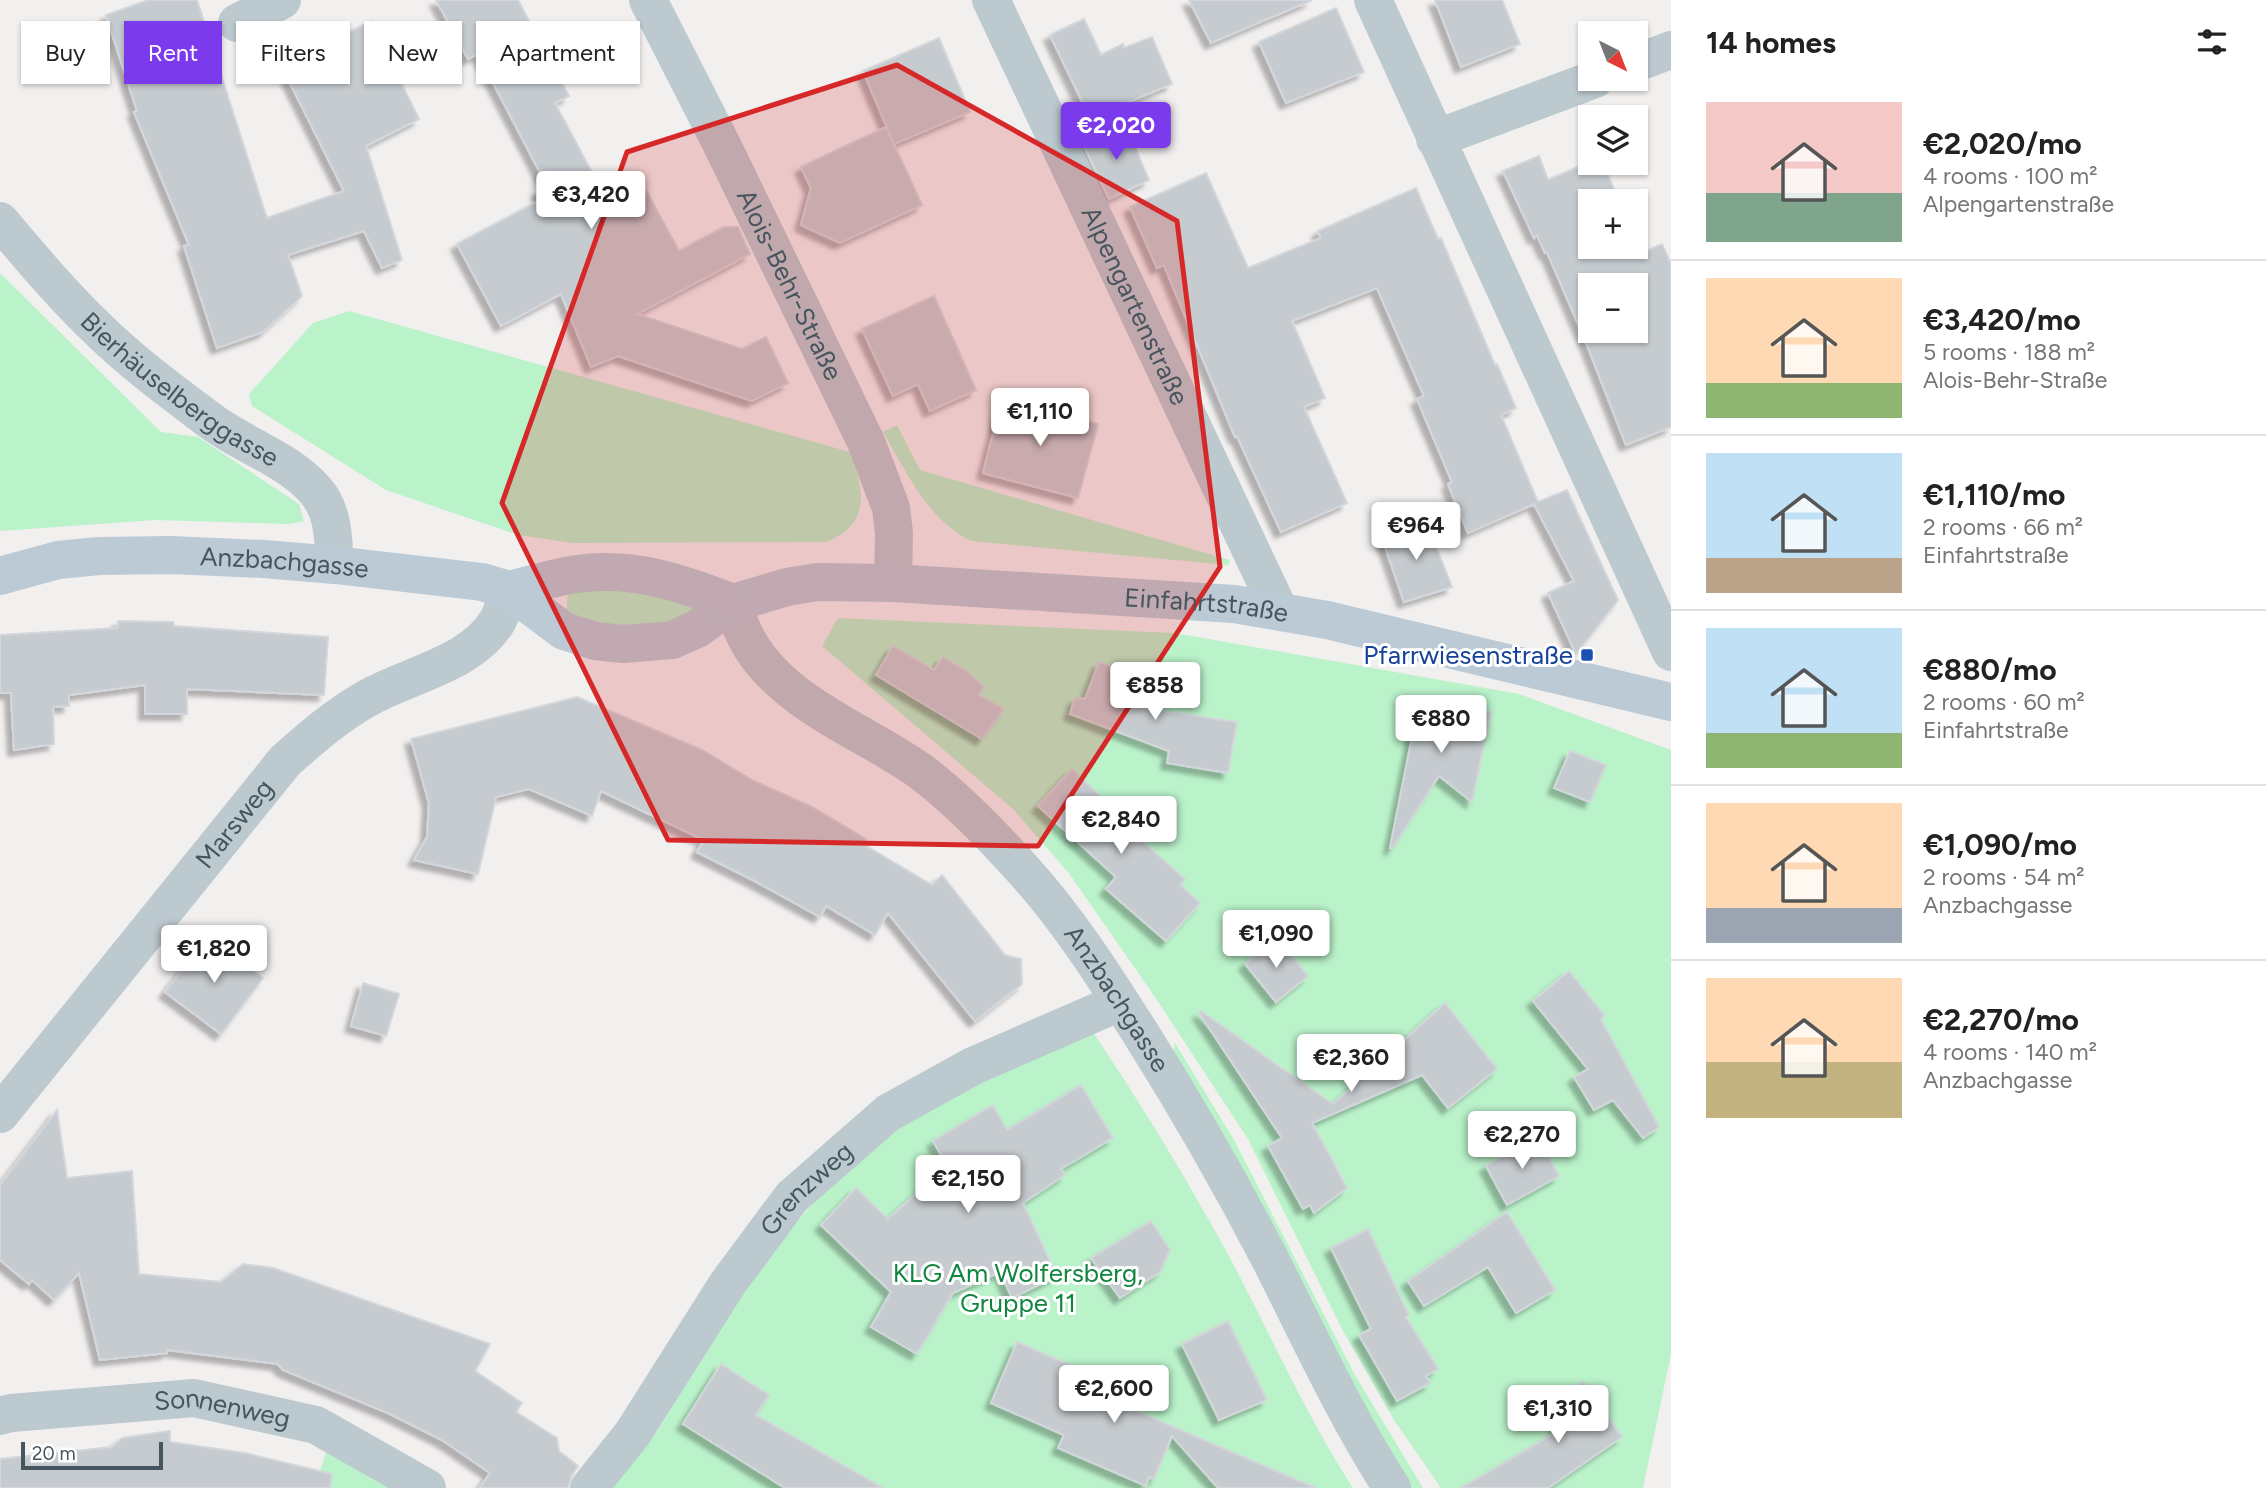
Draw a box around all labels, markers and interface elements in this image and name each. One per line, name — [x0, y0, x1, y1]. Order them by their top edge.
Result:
chip: Buy — [21, 21, 110, 84]
chip: Rent — [124, 21, 222, 84]
chip: Filters — [236, 21, 350, 84]
chip: New — [364, 21, 462, 84]
chip: Apartment — [476, 21, 640, 84]
north arrow — [1578, 21, 1648, 91]
map controls — [1578, 21, 1648, 343]
icon: filters — [2193, 23, 2231, 61]
text: 14 homes — [1706, 24, 1836, 61]
pin: €2,020 — [1059, 102, 1173, 162]
button: layers — [1578, 105, 1648, 175]
text: €2,020 — [1077, 111, 1155, 139]
text: €2,020/mo — [1923, 125, 2082, 162]
icon: home — [1762, 130, 1846, 214]
text: 4 rooms · 100 m² — [1923, 162, 2097, 190]
pin: €3,420 — [534, 172, 648, 231]
text: €3,420 — [552, 180, 630, 208]
street label: Alois-Behr-Straße — [730, 184, 850, 385]
button: + — [1578, 189, 1648, 259]
text: Alpengartenstraße — [1923, 190, 2114, 218]
street label: Alpengartenstraße — [1075, 201, 1196, 410]
button: − — [1578, 273, 1648, 343]
text: €3,420/mo — [1923, 301, 2081, 338]
street label: Bierhäuselberggasse — [74, 305, 284, 474]
icon: home — [1762, 306, 1846, 390]
text: 5 rooms · 188 m² — [1923, 338, 2095, 366]
text: Alois-Behr-Straße — [1923, 366, 2107, 394]
pin: €1,110 — [983, 388, 1097, 448]
text: €1,110 — [1007, 397, 1073, 425]
text: €1,110/mo — [1923, 476, 2066, 513]
icon: home — [1762, 481, 1846, 565]
pin: €964 — [1375, 503, 1457, 562]
text: €964 — [1387, 511, 1445, 539]
text: 2 rooms · 66 m² — [1923, 513, 2083, 541]
street label: Anzbachgasse — [199, 540, 370, 585]
text: Einfahrtstraße — [1923, 541, 2069, 569]
street label: Einfahrtstraße — [1123, 581, 1291, 629]
place label: Pfarrwiesenstraße — [1363, 639, 1573, 671]
marker: Pfarrwiesenstraße — [1579, 647, 1595, 663]
text: €880/mo — [1923, 651, 2057, 688]
icon: home — [1762, 656, 1846, 740]
pin: €858 — [1114, 662, 1196, 722]
text: €858 — [1126, 671, 1184, 699]
text: 2 rooms · 60 m² — [1923, 688, 2085, 716]
pin: €880 — [1400, 696, 1482, 755]
text: €880 — [1411, 704, 1471, 732]
text: Einfahrtstraße — [1923, 716, 2069, 744]
street label: Marsweg — [189, 773, 280, 875]
pin: €2,840 — [1064, 796, 1178, 856]
text: €2,840 — [1082, 805, 1160, 833]
text: €1,090/mo — [1923, 826, 2077, 863]
icon: home — [1762, 831, 1846, 915]
text: 2 rooms · 54 m² — [1923, 863, 2085, 891]
text: Anzbachgasse — [1923, 891, 2072, 919]
pin: €1,090 — [1219, 911, 1333, 970]
street label: Anzbachgasse — [1058, 919, 1177, 1078]
text: €1,090 — [1239, 919, 1313, 947]
pin: €1,820 — [157, 926, 271, 985]
text: €1,820 — [177, 934, 251, 962]
text: €2,270/mo — [1923, 1001, 2079, 1038]
icon: home — [1762, 1006, 1846, 1090]
pin: €2,360 — [1294, 1034, 1408, 1094]
text: 4 rooms · 140 m² — [1923, 1038, 2097, 1066]
text: €2,360 — [1313, 1043, 1389, 1071]
text: Anzbachgasse — [1923, 1066, 2072, 1094]
pin: €2,270 — [1465, 1112, 1579, 1171]
text: €2,270 — [1484, 1120, 1560, 1148]
street label: Grenzweg — [753, 1135, 859, 1242]
pin: €2,150 — [911, 1156, 1025, 1215]
text: €2,150 — [931, 1164, 1005, 1192]
park label: KLG Am Wolfersberg, Gruppe 11 — [893, 1257, 1143, 1319]
pin: €2,600 — [1057, 1366, 1171, 1425]
text: €2,600 — [1075, 1374, 1153, 1402]
street label: Sonnenweg — [153, 1382, 293, 1435]
pin: €1,310 — [1501, 1386, 1615, 1445]
text: €1,310 — [1524, 1394, 1593, 1422]
scale bar — [21, 1439, 163, 1471]
text: 20 m — [32, 1442, 76, 1465]

